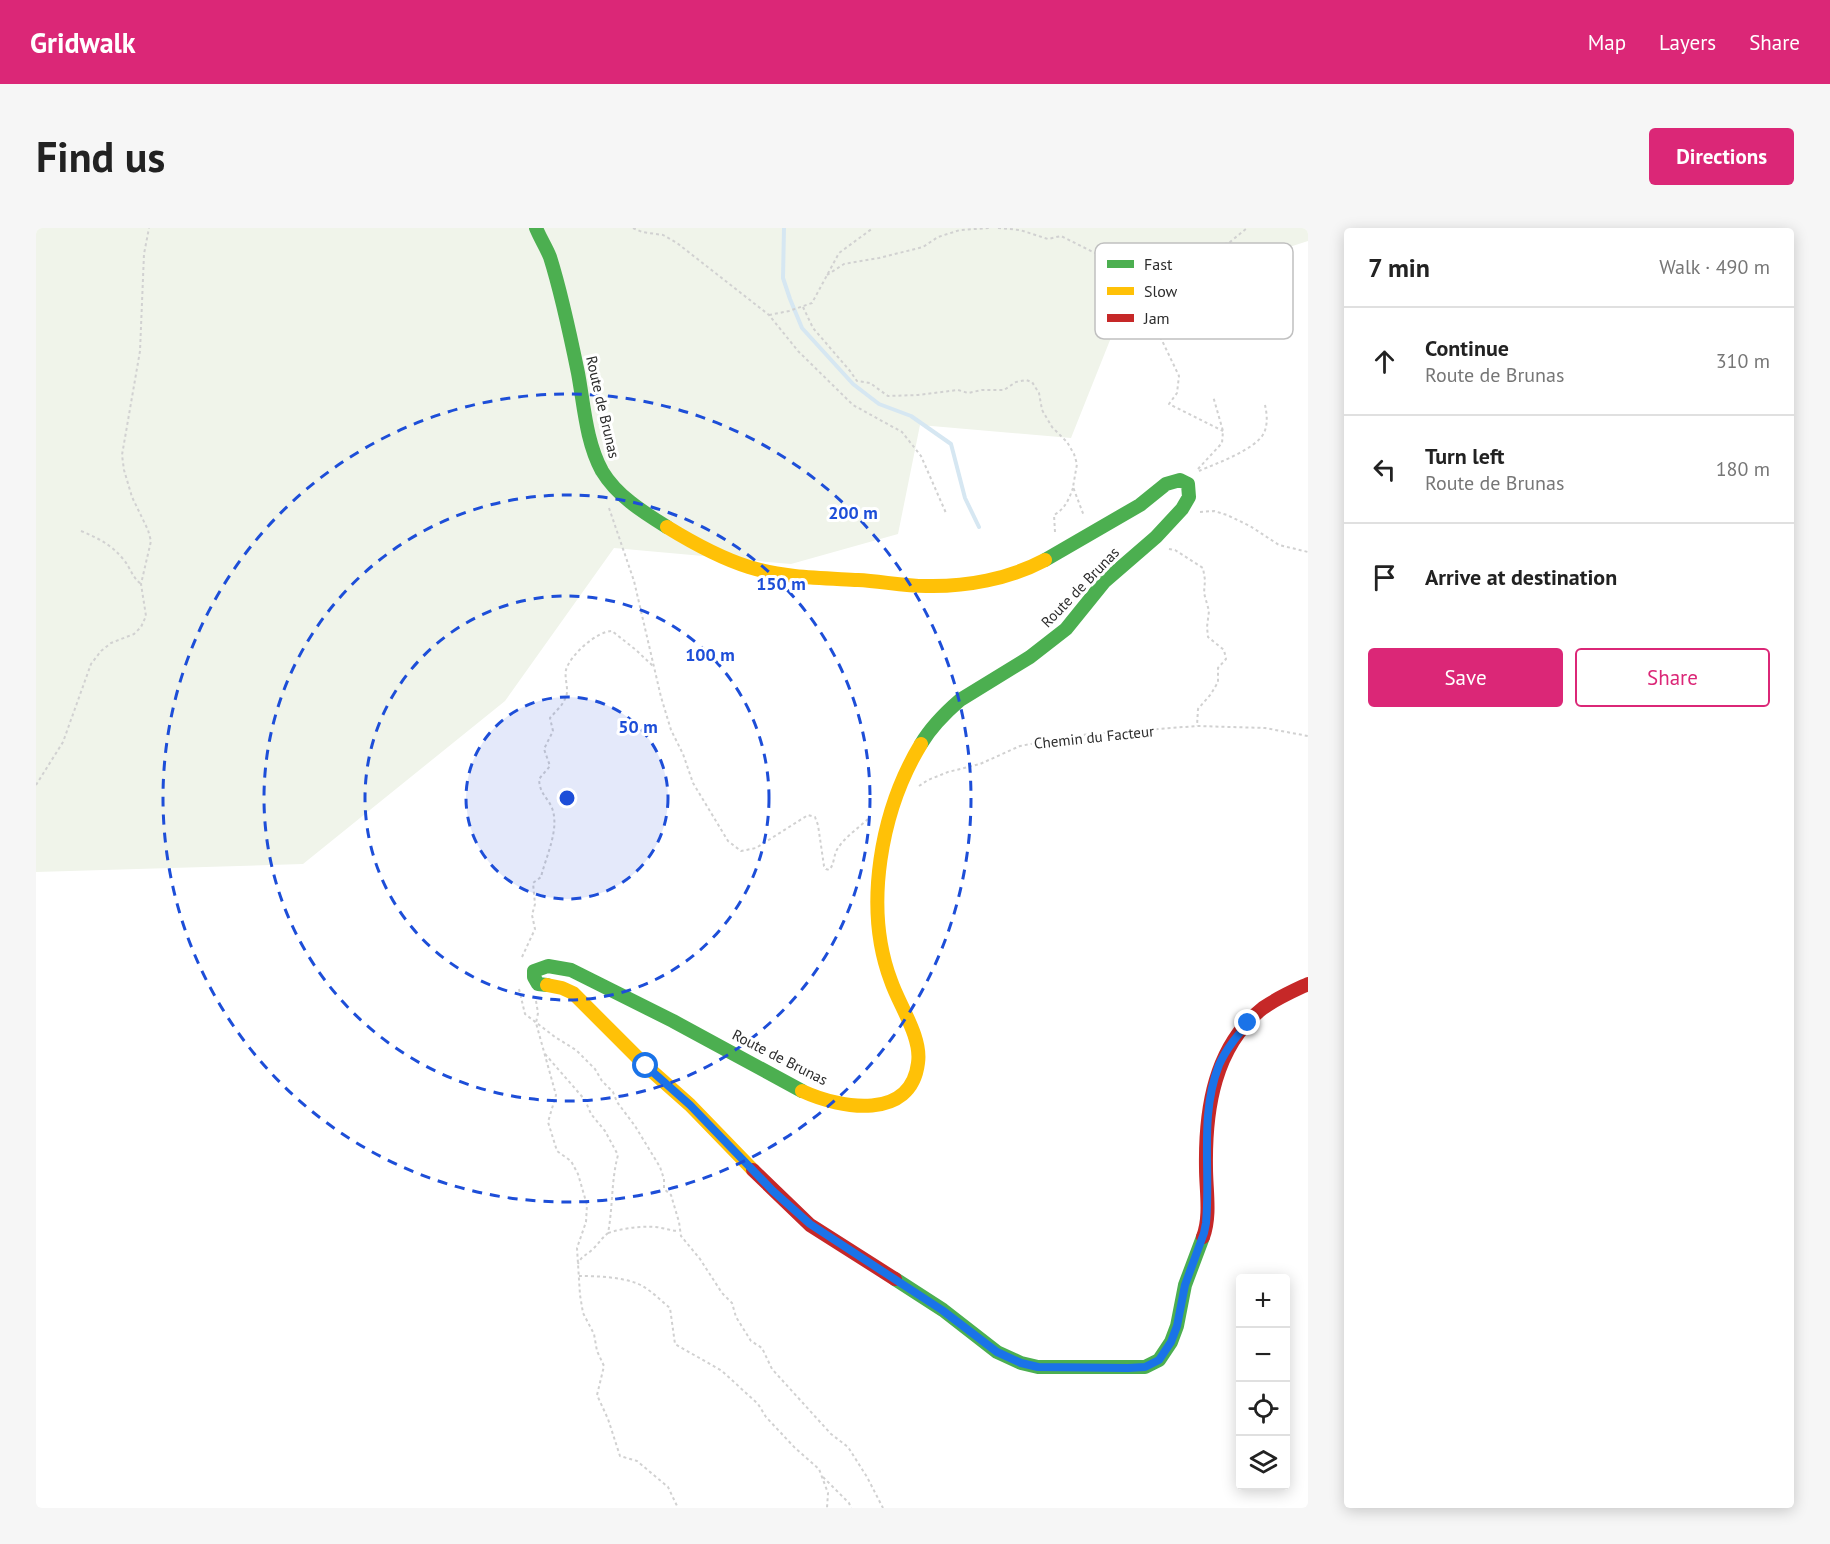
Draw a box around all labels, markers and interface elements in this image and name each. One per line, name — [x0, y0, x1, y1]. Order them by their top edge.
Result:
text: Gridwalk — [30, 24, 136, 61]
text: Map — [1588, 29, 1626, 56]
text: Layers — [1659, 29, 1716, 56]
text: Share — [1749, 29, 1800, 56]
button: Directions — [1649, 128, 1794, 185]
text: Find us — [36, 129, 165, 184]
legend — [1095, 243, 1293, 339]
text: 7 min — [1368, 251, 1430, 284]
text: Fast — [1144, 254, 1173, 274]
text: Walk · 490 m — [1659, 254, 1770, 280]
text: Slow — [1144, 281, 1178, 301]
text: Jam — [1143, 308, 1170, 328]
text: Continue — [1425, 334, 1509, 362]
icon: ahead — [1368, 345, 1401, 378]
text: 310 m — [1716, 348, 1770, 374]
street label: Route de Brunas — [582, 354, 624, 460]
text: Route de Brunas — [1425, 362, 1564, 388]
text: Turn left — [1425, 442, 1505, 470]
icon: left — [1368, 453, 1401, 486]
text: 180 m — [1716, 456, 1770, 482]
text: Route de Brunas — [1425, 470, 1564, 496]
text: 200 m — [828, 501, 878, 524]
street label: Route de Brunas — [1037, 543, 1123, 631]
icon: arrive — [1368, 561, 1401, 594]
text: Arrive at destination — [1425, 563, 1617, 591]
text: 150 m — [756, 572, 806, 595]
text: 100 m — [685, 643, 735, 666]
button: Save — [1368, 648, 1563, 707]
button: Share — [1575, 648, 1770, 707]
text: 50 m — [618, 715, 658, 738]
street label: Chemin du Facteur — [1033, 721, 1155, 753]
centre of rings — [557, 788, 577, 808]
route end — [1234, 1009, 1260, 1035]
street label: Route de Brunas — [729, 1025, 831, 1089]
route start — [632, 1052, 658, 1078]
map controls — [1236, 1274, 1290, 1490]
button: + — [1236, 1274, 1290, 1328]
button: − — [1236, 1328, 1290, 1382]
button: locate — [1236, 1382, 1290, 1436]
button: layers — [1236, 1436, 1290, 1490]

